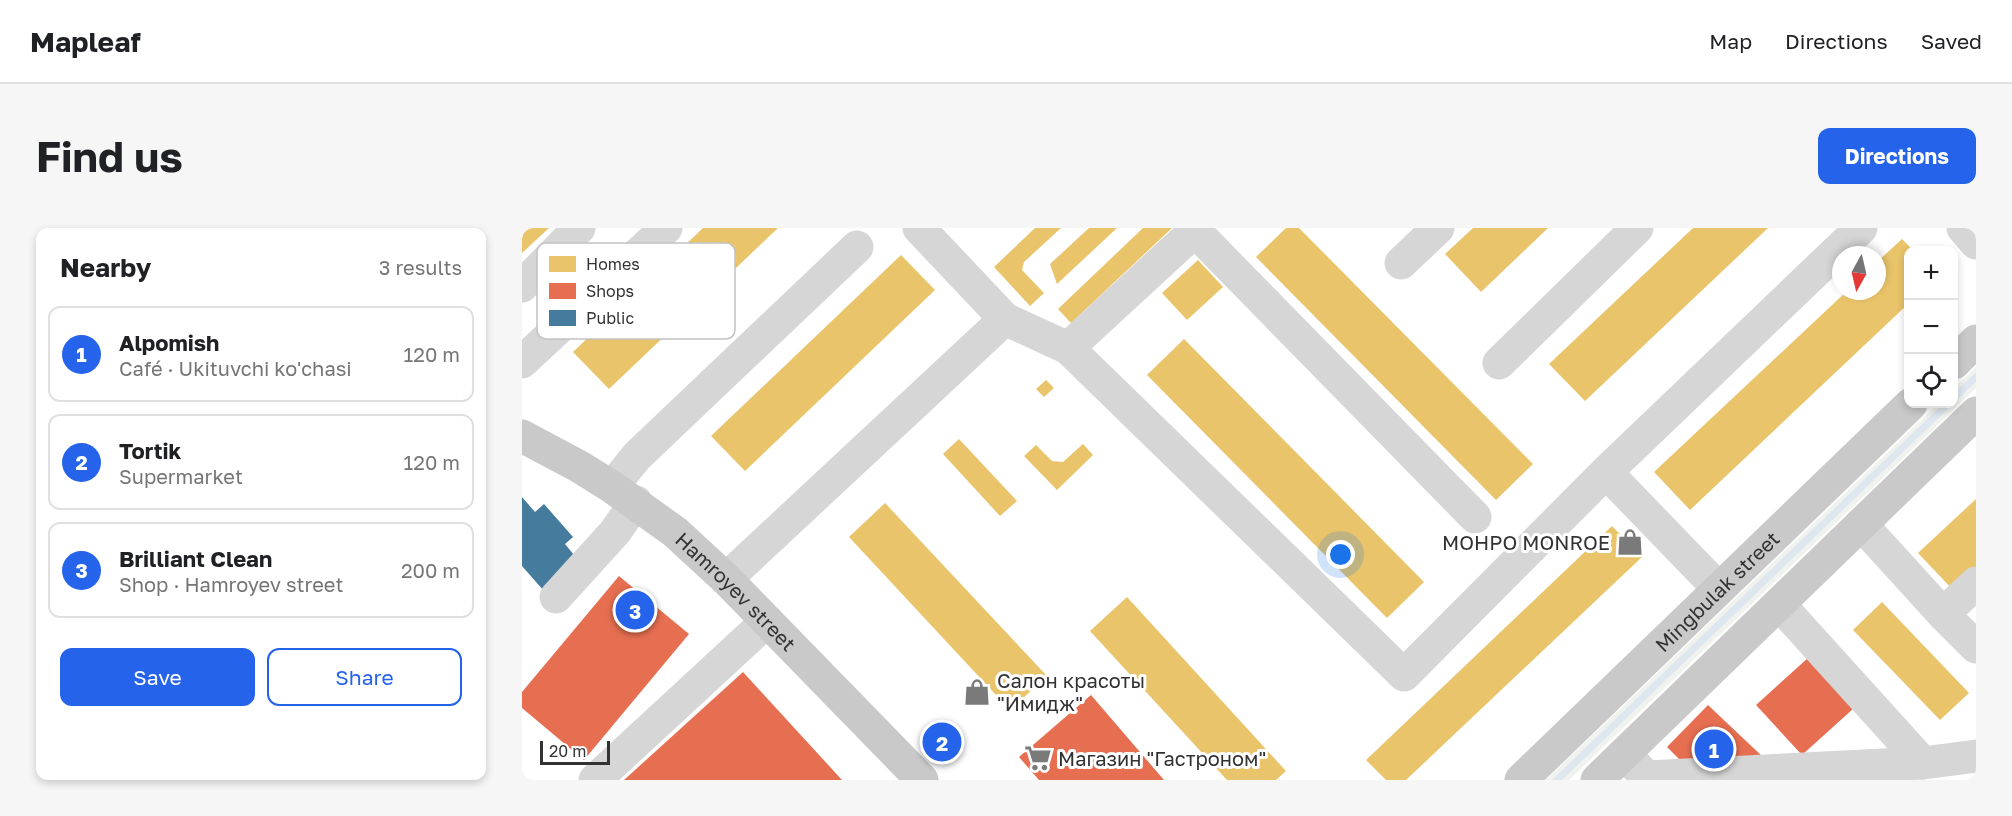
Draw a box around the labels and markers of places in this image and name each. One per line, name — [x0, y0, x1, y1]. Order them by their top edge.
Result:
shop icon: МОНРО MONROE — [1615, 527, 1645, 557]
place label: МОНРО MONROE — [1442, 530, 1610, 554]
pin: 3 — [616, 588, 654, 632]
place label: Салон красоты "Имидж" — [997, 668, 1145, 715]
shop icon: Салон красоты "Имидж" — [962, 677, 992, 707]
pin: 2 — [922, 720, 962, 764]
pin: 1 — [1694, 726, 1734, 772]
supermarket icon: Магазин "Гастроном" — [1023, 743, 1053, 773]
place label: Магазин "Гастроном" — [1058, 746, 1266, 770]

